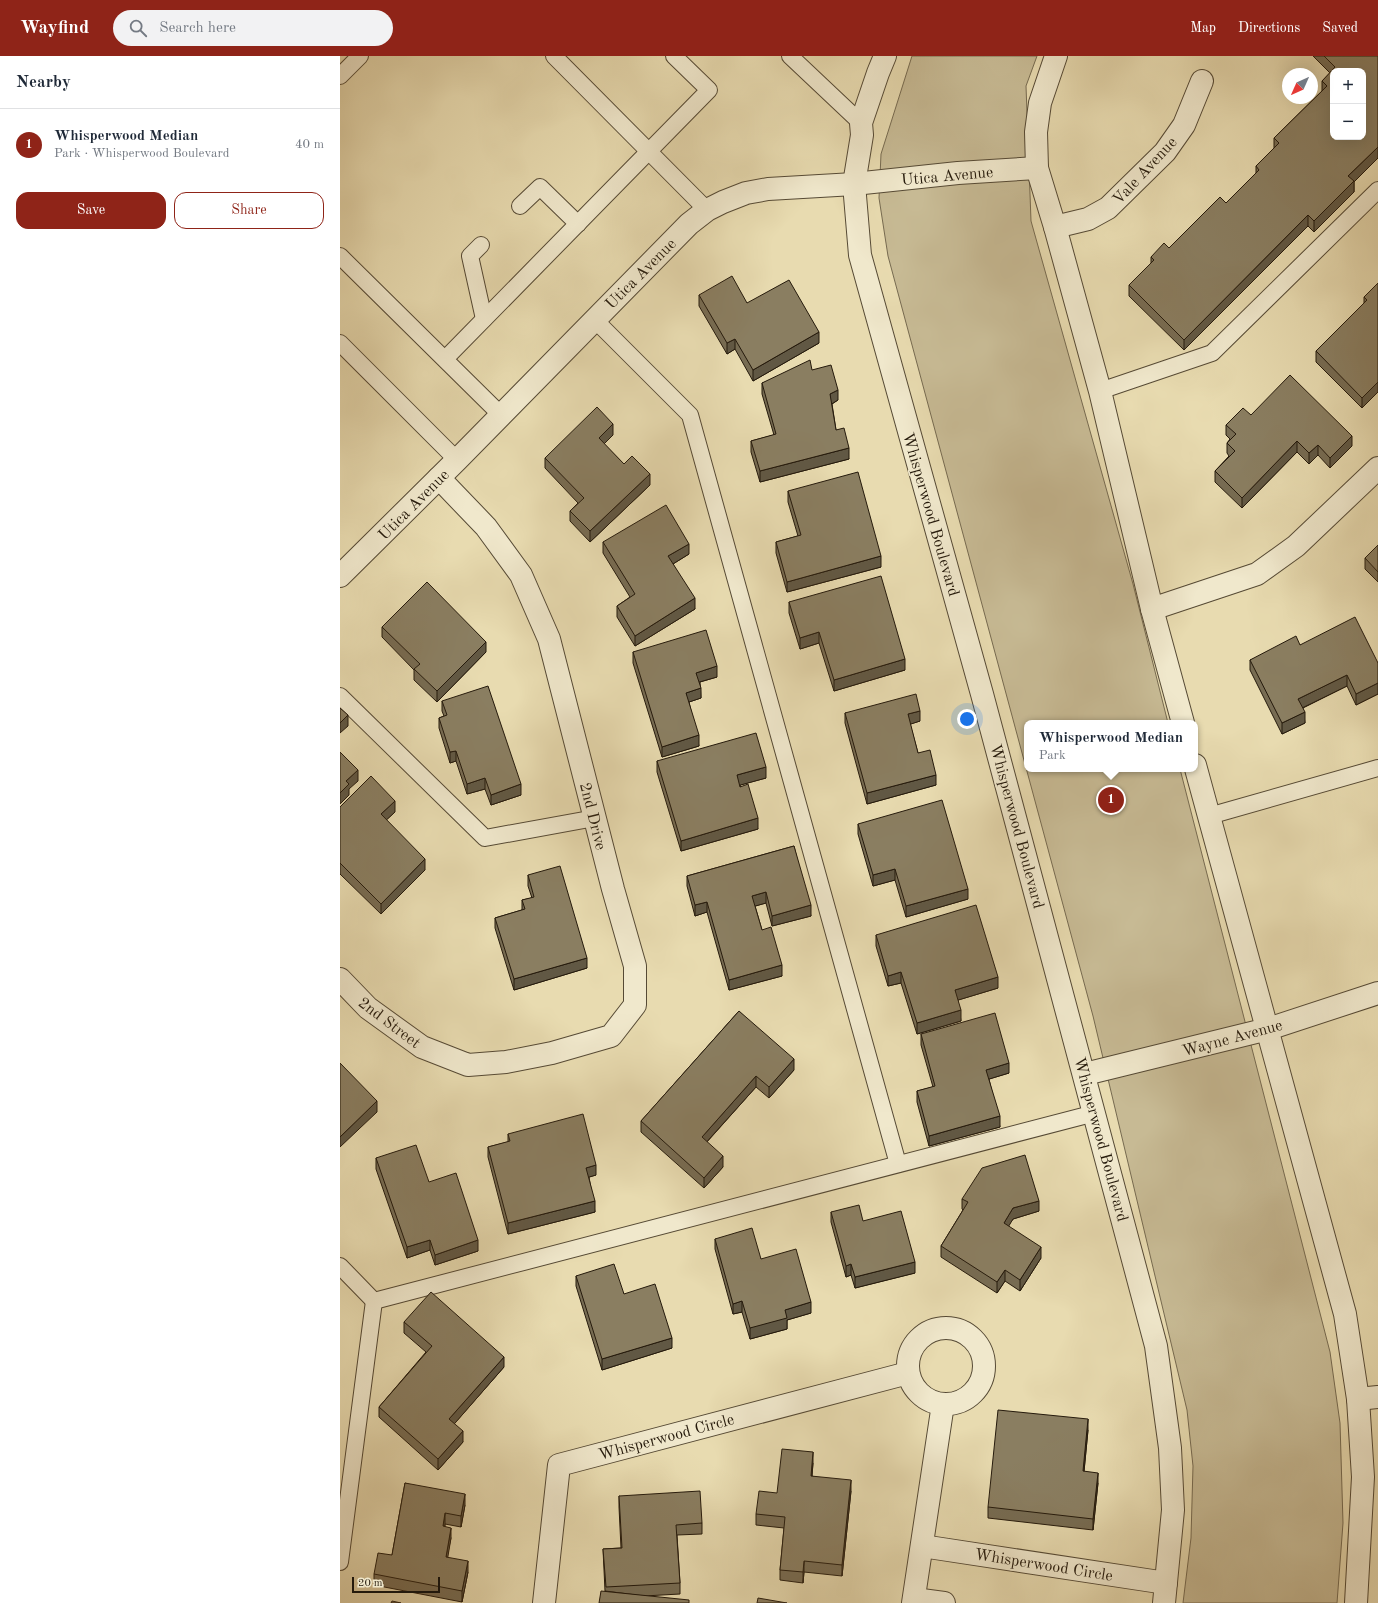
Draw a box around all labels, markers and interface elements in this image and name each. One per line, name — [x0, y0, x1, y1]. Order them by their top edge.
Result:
search box — [113, 10, 393, 46]
icon: search — [127, 17, 149, 39]
text: Wayfind — [20, 19, 89, 38]
text: Search here — [159, 21, 236, 36]
text: Map — [1190, 21, 1216, 35]
text: Directions — [1238, 21, 1300, 35]
text: Saved — [1322, 21, 1358, 35]
north arrow — [1282, 68, 1318, 104]
map controls — [1330, 68, 1366, 140]
button: + — [1330, 68, 1366, 104]
text: Nearby — [16, 74, 71, 91]
button: − — [1330, 104, 1366, 140]
text: Whisperwood Median — [54, 129, 198, 144]
street label: Vale Avenue — [1110, 134, 1181, 208]
text: 1 — [25, 138, 33, 151]
text: 40 m — [295, 138, 324, 151]
text: Park · Whisperwood Boulevard — [54, 147, 230, 160]
street label: Utica Avenue — [900, 165, 994, 189]
button: Save — [16, 192, 166, 229]
button: Share — [174, 192, 324, 229]
street label: Utica Avenue — [603, 236, 680, 313]
street label: Whisperwood Boulevard — [899, 431, 961, 598]
street label: Utica Avenue — [376, 467, 453, 544]
your location — [957, 709, 977, 729]
popup — [1024, 720, 1198, 772]
text: Whisperwood Median — [1039, 731, 1183, 746]
street label: Whisperwood Boulevard — [986, 743, 1046, 911]
text: Park — [1039, 749, 1066, 762]
street label: 2nd Drive — [576, 781, 608, 852]
pin: 1 — [1098, 785, 1124, 815]
street label: 2nd Street — [355, 995, 423, 1052]
street label: Wayne Avenue — [1181, 1018, 1284, 1060]
street label: Whisperwood Boulevard — [1070, 1056, 1130, 1224]
street label: Whisperwood Circle — [597, 1412, 736, 1464]
street label: Whisperwood Circle — [973, 1547, 1114, 1585]
scale bar — [352, 1575, 440, 1594]
text: 20 m — [358, 1578, 383, 1589]

